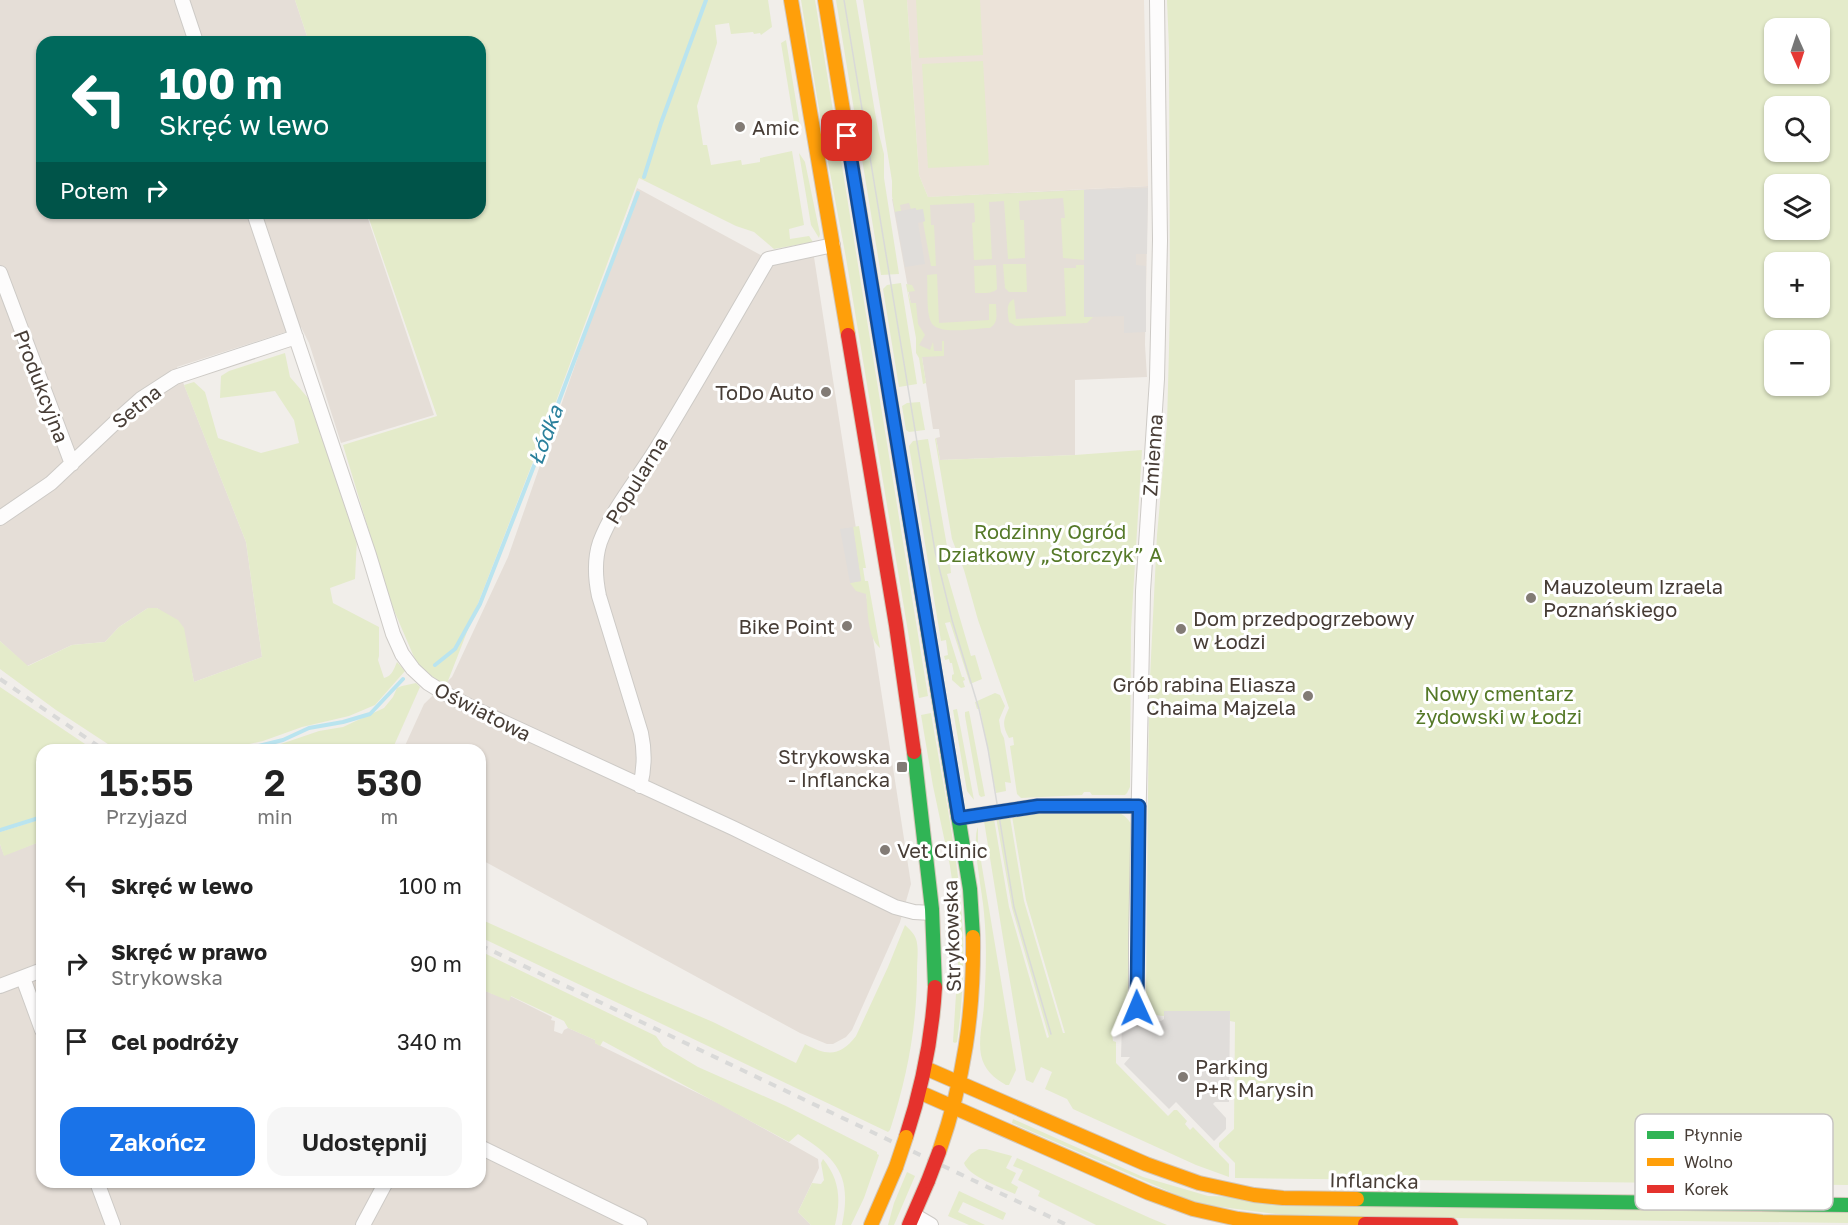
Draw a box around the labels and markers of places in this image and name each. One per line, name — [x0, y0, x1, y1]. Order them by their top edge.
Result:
pin — [821, 110, 872, 161]
place label: Amic — [752, 115, 799, 139]
marker: Amic — [733, 120, 747, 134]
place label: ToDo Auto — [715, 380, 814, 404]
marker: ToDo Auto — [819, 385, 833, 399]
place label: Mauzoleum Izraela Poznańskiego — [1543, 574, 1723, 621]
marker: Mauzoleum Izraela Poznańskiego — [1524, 591, 1538, 605]
place label: Dom przedpogrzebowy w Łodzi — [1193, 606, 1414, 653]
place label: Bike Point — [738, 614, 835, 638]
marker: Bike Point — [840, 619, 854, 633]
marker: Dom przedpogrzebowy w Łodzi — [1174, 622, 1188, 636]
place label: Grób rabina Eliasza Chaima Majzela — [1112, 672, 1296, 719]
marker: Grób rabina Eliasza Chaima Majzela — [1301, 689, 1315, 703]
place label: Strykowska - Inflancka — [778, 744, 890, 791]
marker: Strykowska - Inflancka — [895, 760, 909, 774]
place label: Vet Clinic — [897, 838, 988, 862]
marker: Vet Clinic — [878, 843, 892, 857]
place label: Parking P+R Marysin — [1195, 1054, 1314, 1101]
marker: Parking P+R Marysin — [1176, 1070, 1190, 1084]

